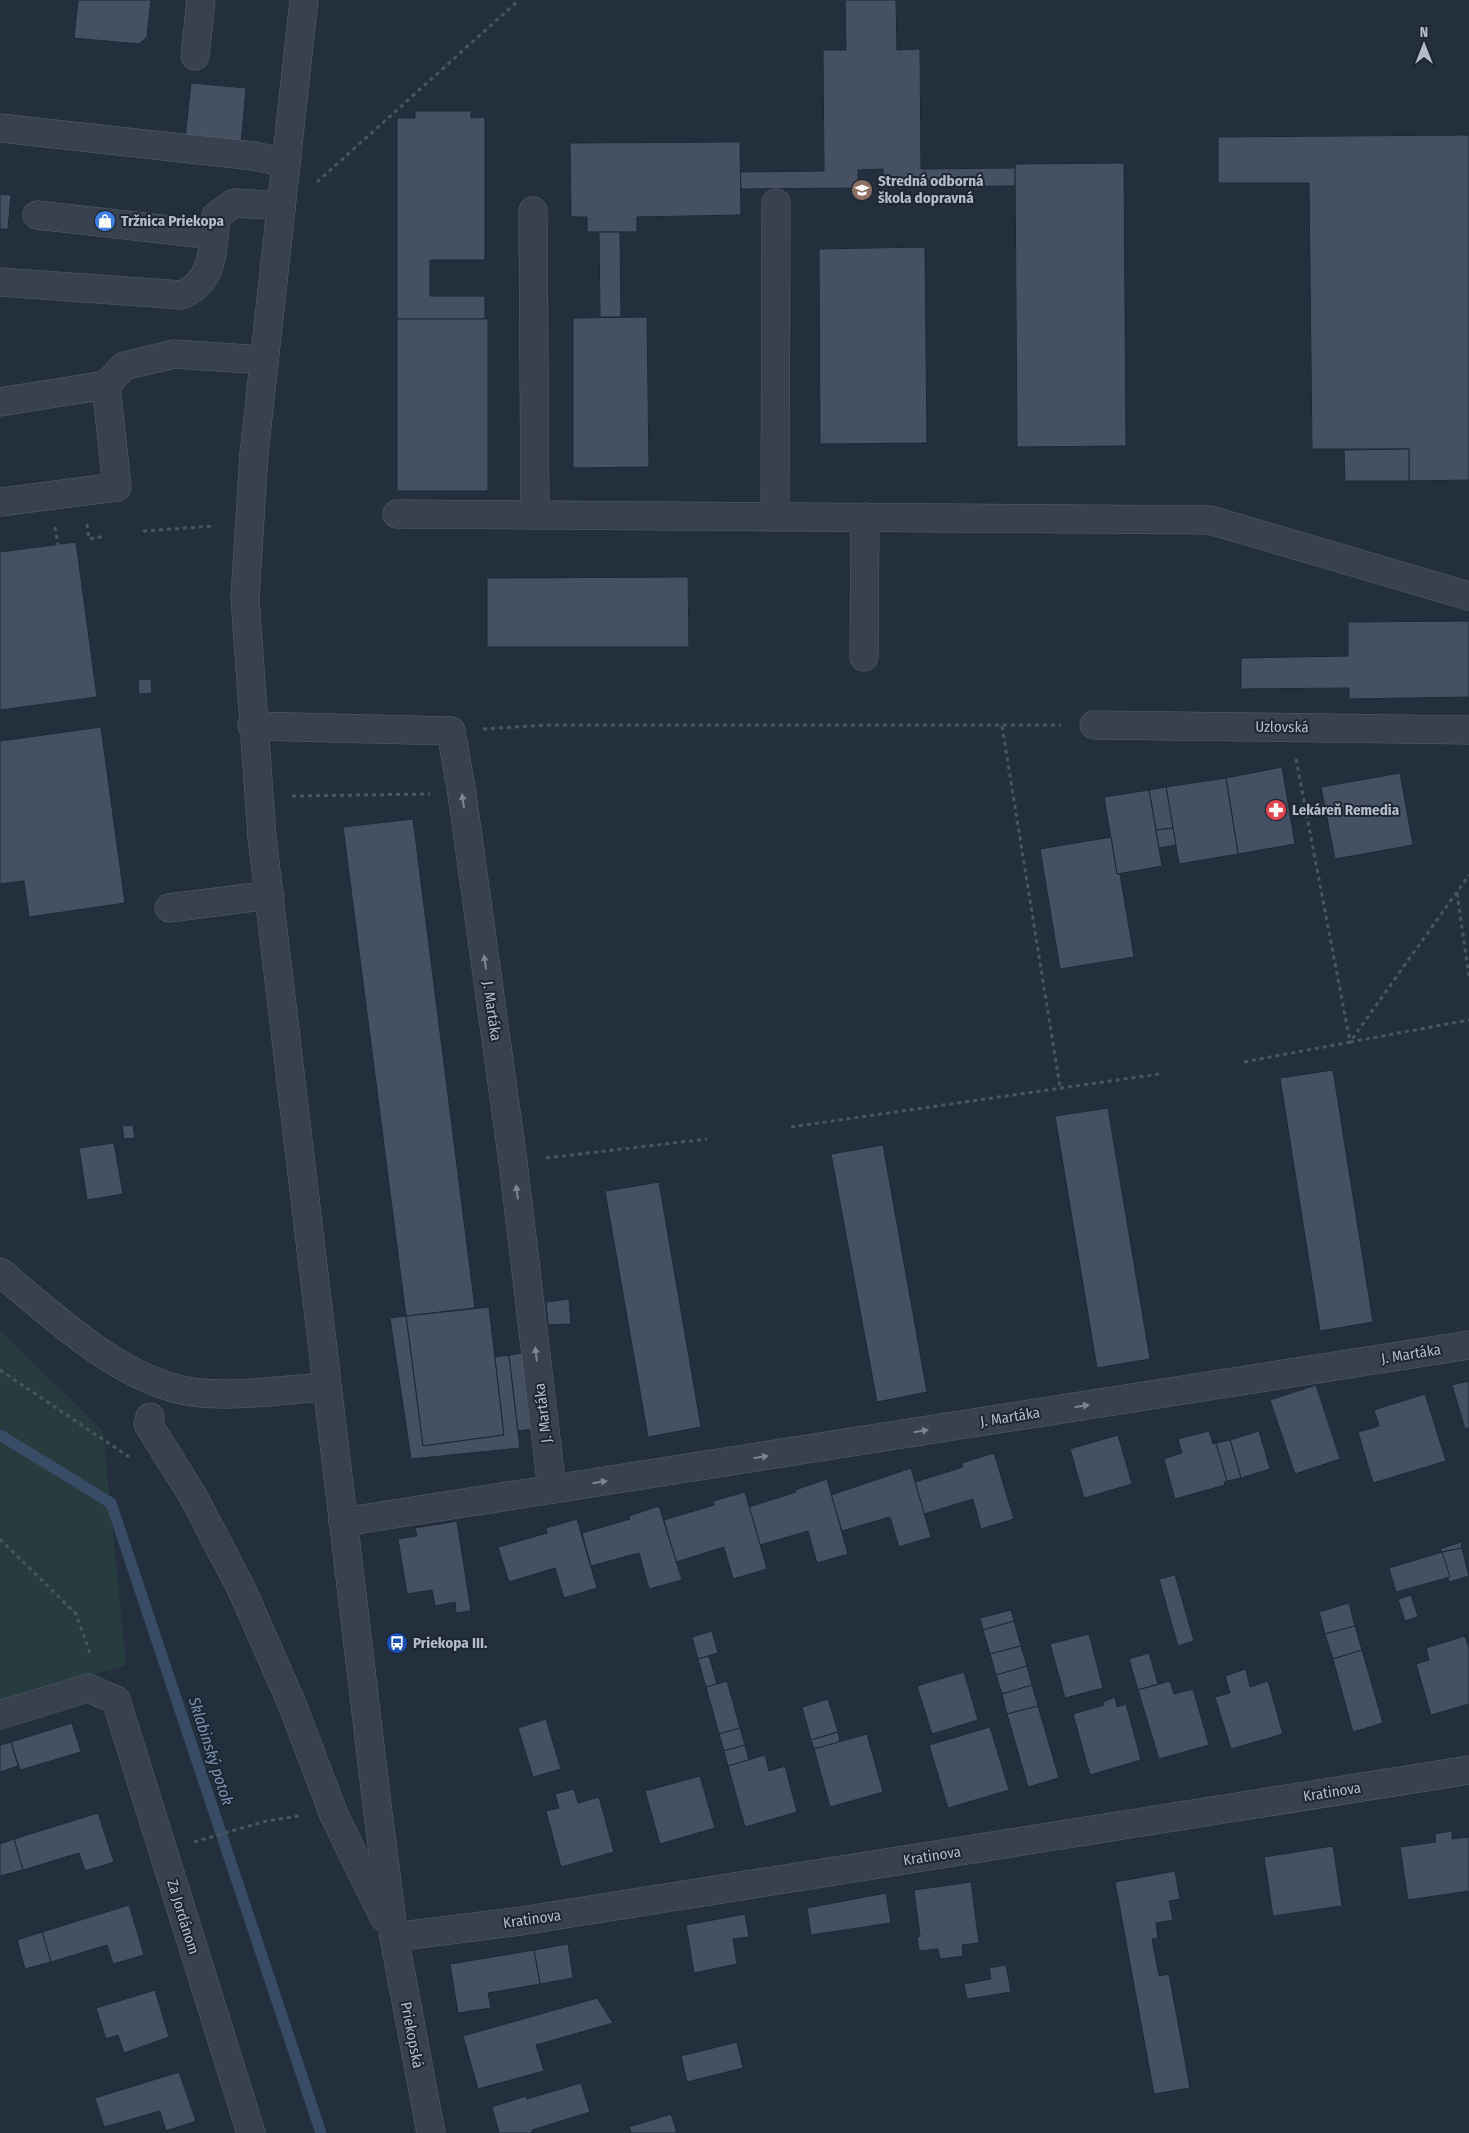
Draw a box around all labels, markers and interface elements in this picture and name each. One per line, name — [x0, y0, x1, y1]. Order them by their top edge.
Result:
north arrow — [1399, 20, 1449, 70]
text: N — [1420, 24, 1428, 41]
place label: Stredná odborná škola dopravná — [878, 172, 984, 207]
school or university icon: Stredná odborná škola dopravná — [850, 178, 874, 202]
shop icon: Tržnica Priekopa — [93, 209, 117, 233]
place label: Tržnica Priekopa — [121, 212, 225, 230]
street label: Uzlovská — [1255, 718, 1309, 736]
one-way arrow — [459, 793, 467, 809]
pharmacy icon: Lekáreň Remedia — [1264, 798, 1288, 822]
place label: Lekáreň Remedia — [1292, 801, 1400, 819]
one-way arrow — [481, 954, 489, 970]
street label: J. Martáka — [479, 980, 505, 1042]
one-way arrow — [513, 1184, 521, 1200]
street label: J. Martáka — [1380, 1340, 1442, 1368]
one-way arrow — [532, 1346, 540, 1362]
street label: J. Martáka — [530, 1382, 556, 1444]
one-way arrow — [1074, 1402, 1090, 1410]
street label: J. Martáka — [979, 1403, 1041, 1431]
one-way arrow — [913, 1427, 929, 1435]
one-way arrow — [753, 1452, 769, 1460]
one-way arrow — [592, 1477, 608, 1485]
bus stop icon: Priekopa III. — [385, 1631, 409, 1655]
place label: Priekopa III. — [413, 1634, 488, 1652]
water label: Sklabinský potok — [184, 1694, 237, 1807]
street label: Kratinova — [1302, 1779, 1362, 1805]
street label: Kratinova — [902, 1843, 962, 1869]
street label: Za Jordánom — [163, 1877, 203, 1957]
street label: Kratinova — [502, 1906, 562, 1932]
street label: Priekopská — [397, 2000, 427, 2070]

